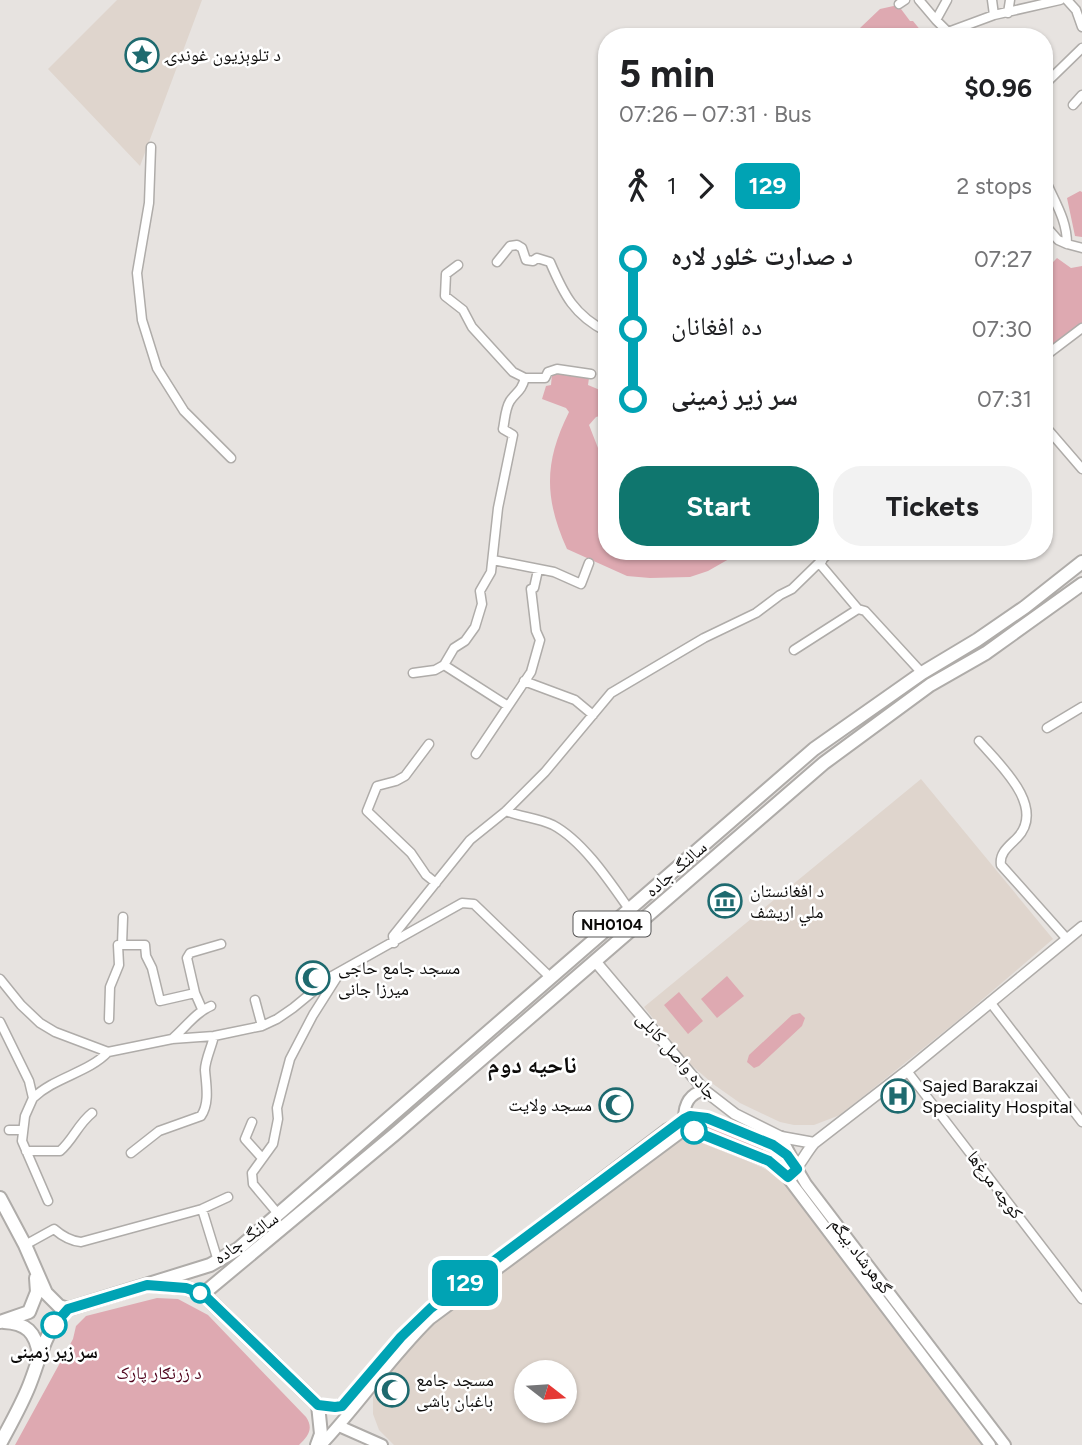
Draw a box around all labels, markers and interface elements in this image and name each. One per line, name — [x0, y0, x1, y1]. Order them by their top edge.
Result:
place icon: د تلوېزیون غونډۍ — [123, 36, 161, 74]
place label: د تلوېزیون غونډۍ — [165, 44, 281, 66]
text: 5 min — [619, 51, 715, 97]
text: $0.96 — [964, 72, 1032, 104]
text: 07:26 – 07:31 · Bus — [619, 100, 812, 128]
icon: walk — [619, 167, 657, 205]
icon: forward — [687, 167, 725, 205]
text: 129 — [749, 171, 786, 200]
text: 1 — [667, 172, 677, 200]
text: 2 stops — [956, 172, 1032, 200]
text: د صدارت څلور لاره — [671, 240, 853, 272]
text: 07:27 — [974, 245, 1032, 273]
text: ده افغانان — [671, 310, 762, 342]
text: 07:30 — [972, 315, 1032, 343]
text: سر زیر زمینی — [671, 380, 798, 412]
text: 07:31 — [977, 385, 1032, 413]
button: Start — [619, 466, 819, 546]
button: Tickets — [833, 466, 1032, 546]
street label: سالنگ جاده — [641, 836, 711, 902]
place label: د افغانستان ملي اریشف — [750, 880, 824, 927]
museum icon: د افغانستان ملي اریشف — [706, 882, 744, 920]
road number: NH0104 — [574, 912, 650, 936]
place label: مسجد جامع حاجی میرزا جانی — [338, 957, 460, 1000]
mosque icon: مسجد جامع حاجی میرزا جانی — [294, 959, 332, 997]
street label: جاده واصل کابلی — [632, 1007, 722, 1105]
district label: ناحیه دوم — [487, 1050, 577, 1082]
place label: Sajed Barakzai Speciality Hospital — [922, 1075, 1073, 1118]
hospital icon: Sajed Barakzai Speciality Hospital — [879, 1077, 917, 1115]
mosque icon: مسجد ولایت — [597, 1086, 635, 1124]
place label: مسجد ولایت — [508, 1094, 592, 1116]
unlabelled marker — [681, 1118, 707, 1144]
street label: کوچه مرغ‌ها — [962, 1146, 1028, 1224]
street label: سالنگ جاده — [209, 1207, 283, 1269]
street label: گوهرشاد بیگم — [824, 1214, 897, 1299]
line badge: 129 — [425, 1260, 505, 1306]
text: 129 — [446, 1268, 484, 1297]
unlabelled marker — [190, 1283, 210, 1303]
marker: سر زیر زمینی — [41, 1312, 67, 1338]
place label: سر زیر زمینی — [10, 1341, 98, 1363]
north arrow — [514, 1360, 578, 1423]
map controls — [514, 1360, 577, 1423]
park label: د زرنګار پارک — [116, 1362, 202, 1384]
place label: مسجد جامع باغبان باشی — [416, 1369, 494, 1412]
mosque icon: مسجد جامع باغبان باشی — [373, 1371, 411, 1409]

